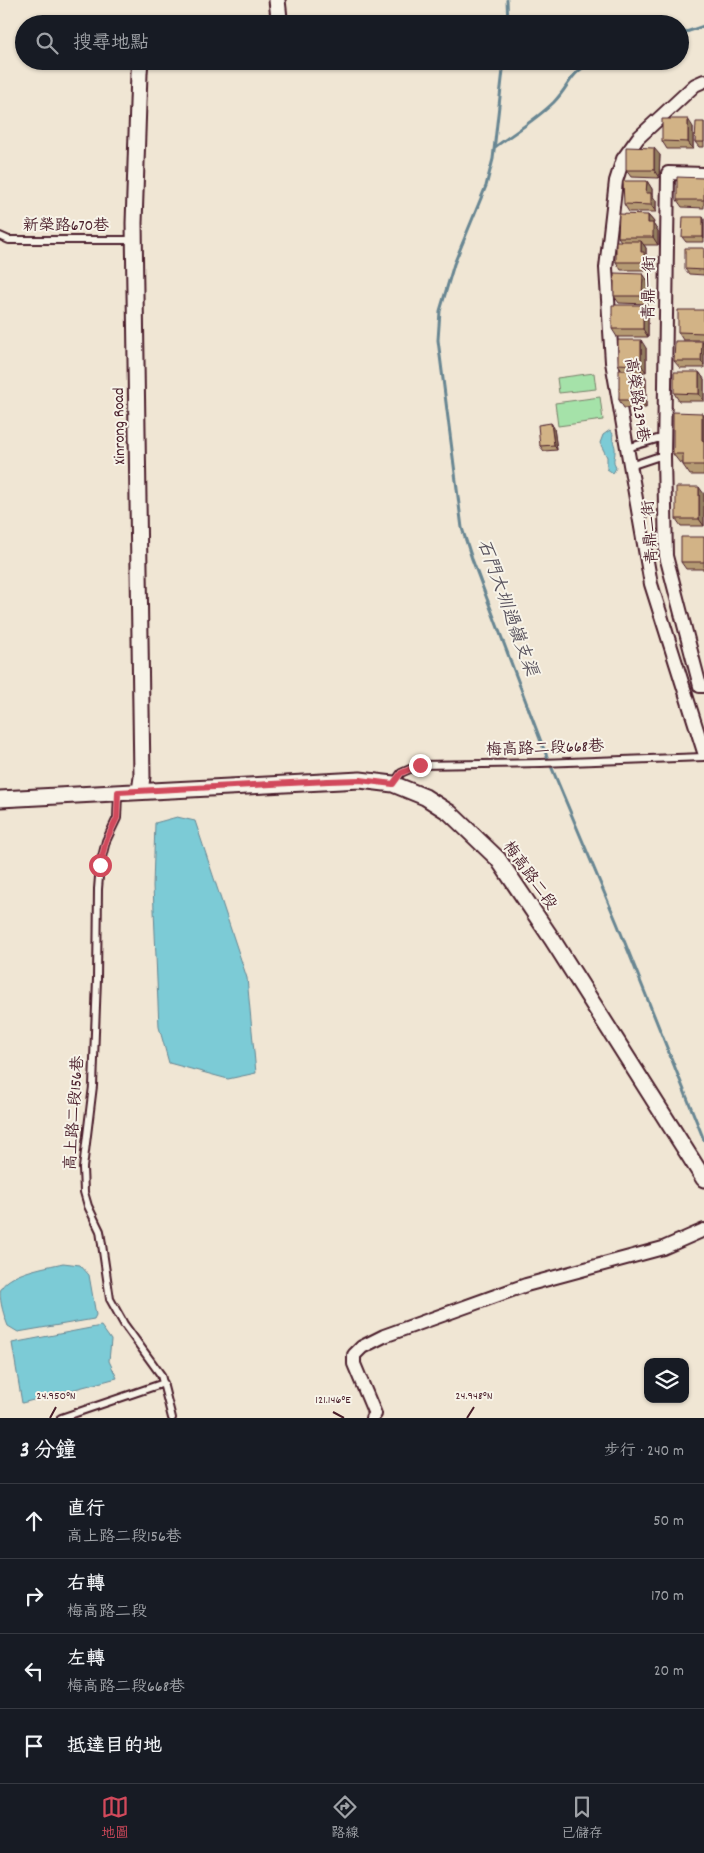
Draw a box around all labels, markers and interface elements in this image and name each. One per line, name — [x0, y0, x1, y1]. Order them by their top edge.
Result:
search box — [15, 15, 689, 70]
icon: search — [33, 29, 61, 57]
text: 搜尋地點 — [73, 31, 149, 58]
street label: 新榮路670巷 — [23, 215, 109, 238]
street label: 青鼎一街 — [638, 256, 662, 320]
street label: 高榮路239巷 — [618, 356, 654, 444]
street label: Xinrong Road — [108, 387, 132, 465]
street label: 青鼎二街 — [637, 499, 665, 565]
water label: 石門大圳過嶺支渠 — [470, 536, 543, 682]
street label: 梅高路二段668巷 — [486, 735, 604, 763]
route end — [409, 754, 432, 777]
street label: 梅高路二段 — [496, 837, 562, 915]
route start — [89, 854, 112, 877]
street label: 高上路二段156巷 — [60, 1055, 90, 1171]
map controls — [644, 1358, 689, 1403]
button: layers — [644, 1358, 689, 1403]
text: 24.950°N — [36, 1388, 76, 1405]
text: 24.948°N — [455, 1388, 493, 1405]
text: 121.146°E — [315, 1392, 351, 1409]
text: 3 分鐘 — [20, 1437, 76, 1467]
text: 步行 · 240 m — [604, 1440, 684, 1463]
text: 直行 — [67, 1497, 105, 1524]
icon: ahead — [20, 1507, 48, 1535]
text: 50 m — [653, 1510, 684, 1533]
text: 高上路二段156巷 — [67, 1526, 182, 1549]
text: 右轉 — [67, 1572, 105, 1599]
icon: right — [20, 1582, 48, 1610]
text: 170 m — [651, 1585, 684, 1608]
text: 梅高路二段 — [67, 1601, 147, 1624]
text: 左轉 — [67, 1647, 105, 1674]
icon: left — [20, 1657, 48, 1685]
text: 20 m — [654, 1660, 684, 1683]
text: 梅高路二段668巷 — [67, 1676, 185, 1699]
icon: arrive — [20, 1732, 48, 1760]
text: 抵達目的地 — [67, 1734, 162, 1761]
tab: 地圖 — [101, 1793, 129, 1844]
tab: 路線 — [331, 1793, 359, 1844]
tab: 已儲存 — [561, 1793, 603, 1844]

